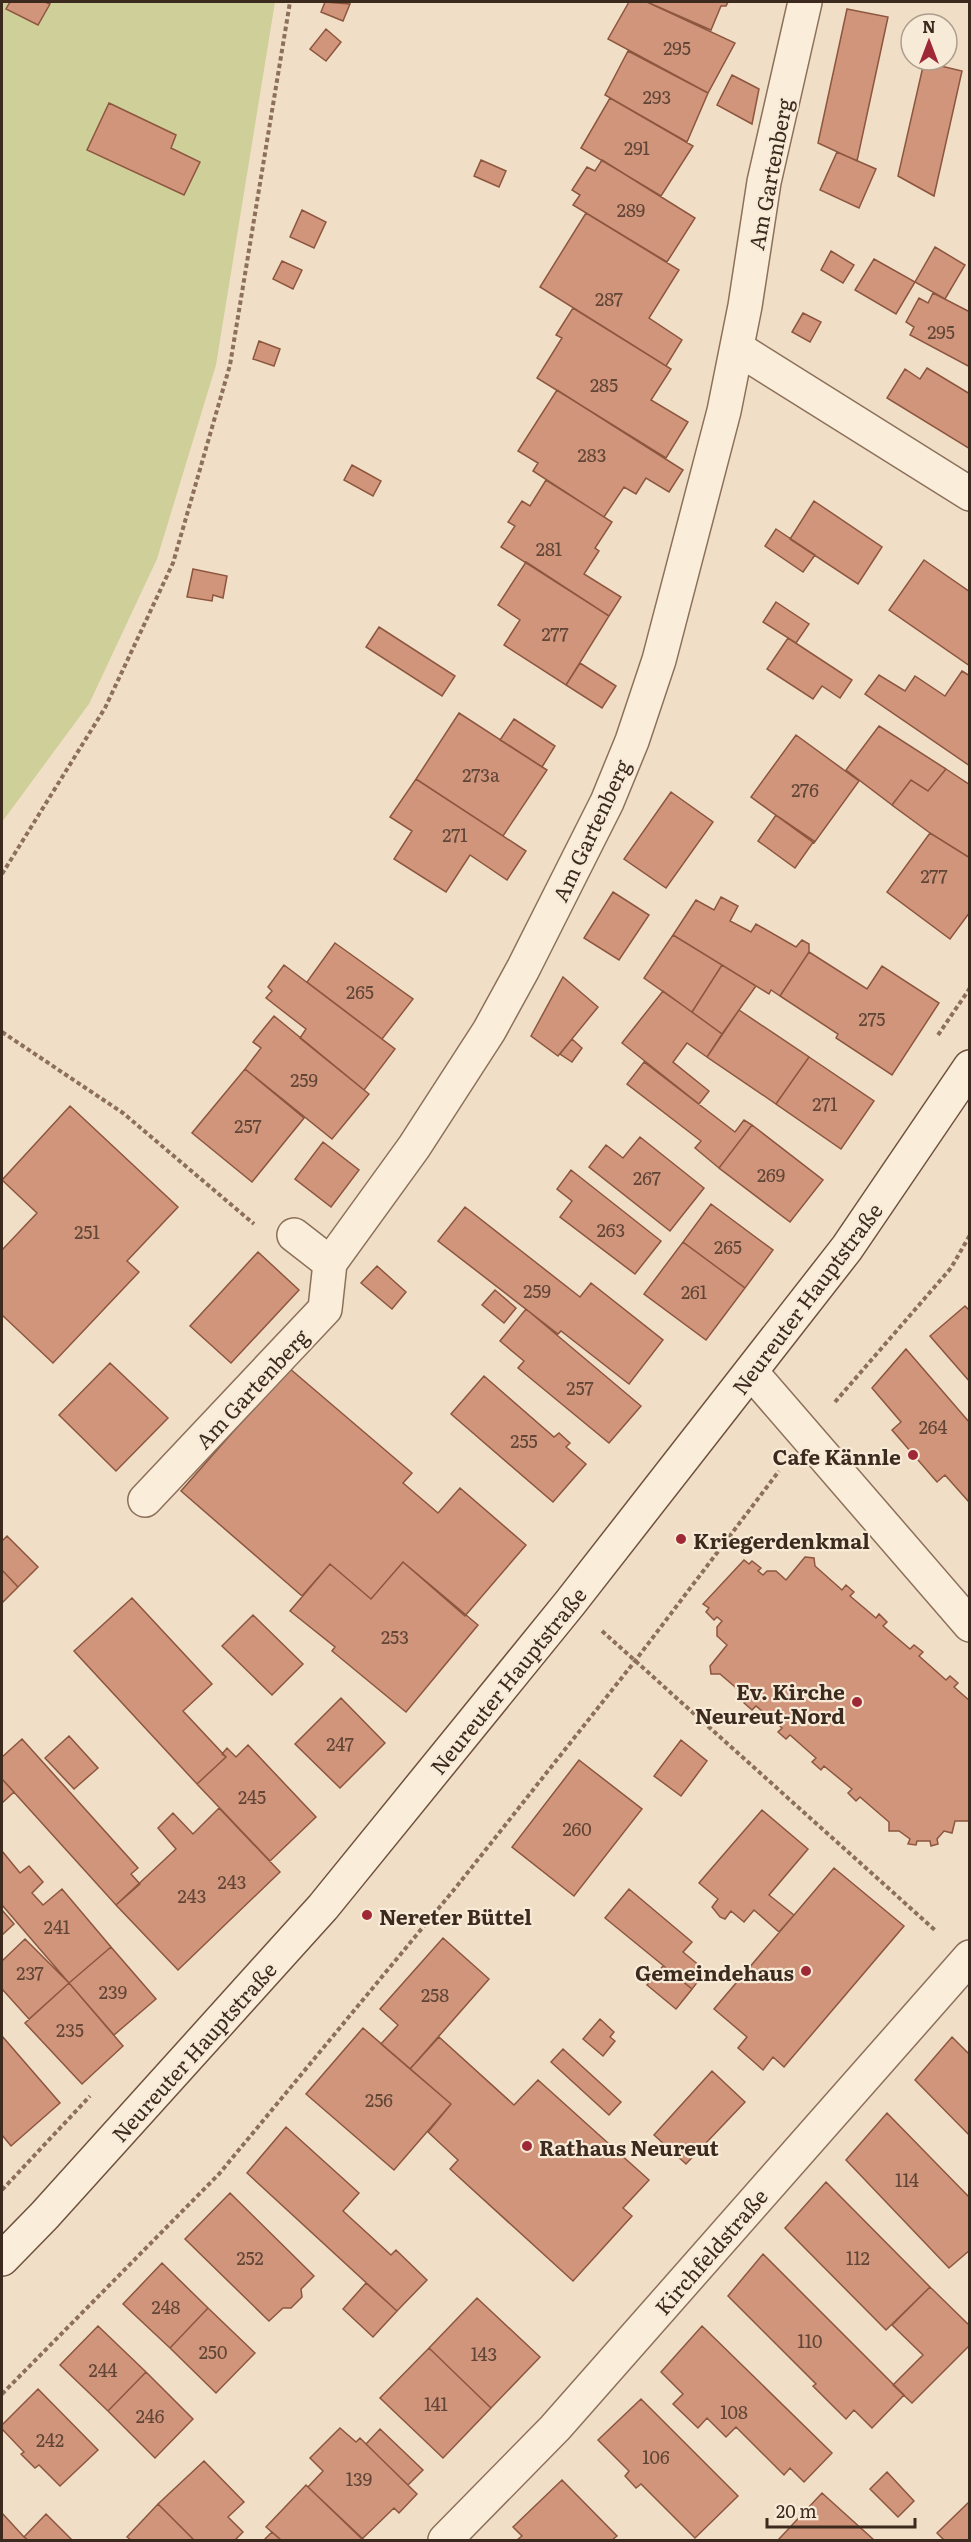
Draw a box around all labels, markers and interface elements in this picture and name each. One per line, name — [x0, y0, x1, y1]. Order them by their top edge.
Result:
north arrow — [899, 12, 959, 72]
text: N — [922, 14, 936, 38]
house number: 295 — [663, 34, 691, 61]
house number: 293 — [643, 83, 671, 110]
street label: Am Gartenberg — [739, 95, 799, 252]
house number: 291 — [624, 134, 650, 161]
house number: 289 — [617, 196, 645, 223]
house number: 287 — [595, 285, 623, 312]
house number: 295 — [927, 318, 955, 345]
house number: 285 — [590, 371, 618, 398]
house number: 283 — [578, 441, 606, 468]
house number: 281 — [536, 535, 562, 562]
house number: 277 — [541, 620, 569, 647]
street label: Am Gartenberg — [543, 753, 637, 906]
house number: 273a — [462, 761, 500, 788]
house number: 276 — [791, 776, 819, 803]
house number: 271 — [442, 821, 468, 848]
house number: 277 — [920, 862, 948, 889]
house number: 265 — [346, 978, 374, 1005]
house number: 275 — [859, 1005, 885, 1032]
house number: 259 — [290, 1066, 318, 1093]
house number: 271 — [812, 1090, 838, 1117]
house number: 257 — [234, 1112, 262, 1139]
house number: 269 — [757, 1161, 785, 1188]
house number: 267 — [633, 1164, 661, 1191]
street label: Neureuter Hauptstraße — [723, 1196, 889, 1400]
house number: 263 — [597, 1216, 625, 1243]
house number: 251 — [74, 1218, 100, 1245]
house number: 265 — [714, 1233, 742, 1260]
house number: 259 — [523, 1277, 551, 1304]
house number: 261 — [681, 1278, 707, 1305]
street label: Am Gartenberg — [187, 1321, 315, 1455]
house number: 257 — [566, 1374, 594, 1401]
house number: 264 — [919, 1413, 947, 1440]
house number: 255 — [510, 1427, 538, 1454]
place label: Cafe Kännle — [773, 1440, 901, 1471]
marker: Cafe Kännle — [906, 1448, 920, 1462]
place label: Kriegerdenkmal — [693, 1524, 870, 1555]
marker: Kriegerdenkmal — [674, 1532, 688, 1546]
street label: Neureuter Hauptstraße — [422, 1580, 592, 1780]
house number: 253 — [381, 1623, 409, 1650]
place label: Ev. Kirche Neureut-Nord — [695, 1675, 845, 1730]
marker: Ev. Kirche Neureut-Nord — [850, 1695, 864, 1709]
house number: 247 — [326, 1730, 354, 1757]
house number: 245 — [238, 1783, 266, 1810]
house number: 260 — [562, 1815, 592, 1842]
house number: 243 — [218, 1868, 246, 1895]
house number: 243 — [178, 1882, 206, 1909]
place label: Nereter Büttel — [379, 1900, 532, 1931]
marker: Nereter Büttel — [360, 1908, 374, 1922]
house number: 241 — [44, 1913, 70, 1940]
street label: Neureuter Hauptstraße — [103, 1954, 283, 2148]
place label: Gemeindehaus — [635, 1956, 794, 1987]
house number: 237 — [16, 1959, 44, 1986]
marker: Gemeindehaus — [799, 1964, 813, 1978]
house number: 239 — [99, 1978, 127, 2005]
house number: 258 — [421, 1981, 449, 2008]
house number: 235 — [56, 2016, 84, 2043]
house number: 256 — [365, 2086, 393, 2113]
place label: Rathaus Neureut — [539, 2131, 720, 2162]
marker: Rathaus Neureut — [520, 2139, 534, 2153]
house number: 114 — [895, 2166, 919, 2193]
street label: Kirchfeldstraße — [646, 2181, 774, 2321]
house number: 252 — [236, 2244, 264, 2271]
house number: 112 — [846, 2244, 870, 2271]
house number: 248 — [152, 2293, 181, 2320]
house number: 110 — [797, 2327, 823, 2354]
house number: 250 — [199, 2338, 227, 2365]
house number: 143 — [471, 2340, 497, 2367]
house number: 244 — [89, 2356, 118, 2383]
house number: 141 — [424, 2390, 448, 2417]
house number: 108 — [720, 2398, 748, 2425]
house number: 246 — [136, 2402, 165, 2429]
house number: 242 — [36, 2426, 64, 2453]
house number: 106 — [642, 2443, 670, 2470]
house number: 139 — [346, 2465, 372, 2492]
scale bar — [767, 2491, 916, 2529]
text: 20 m — [776, 2497, 817, 2524]

